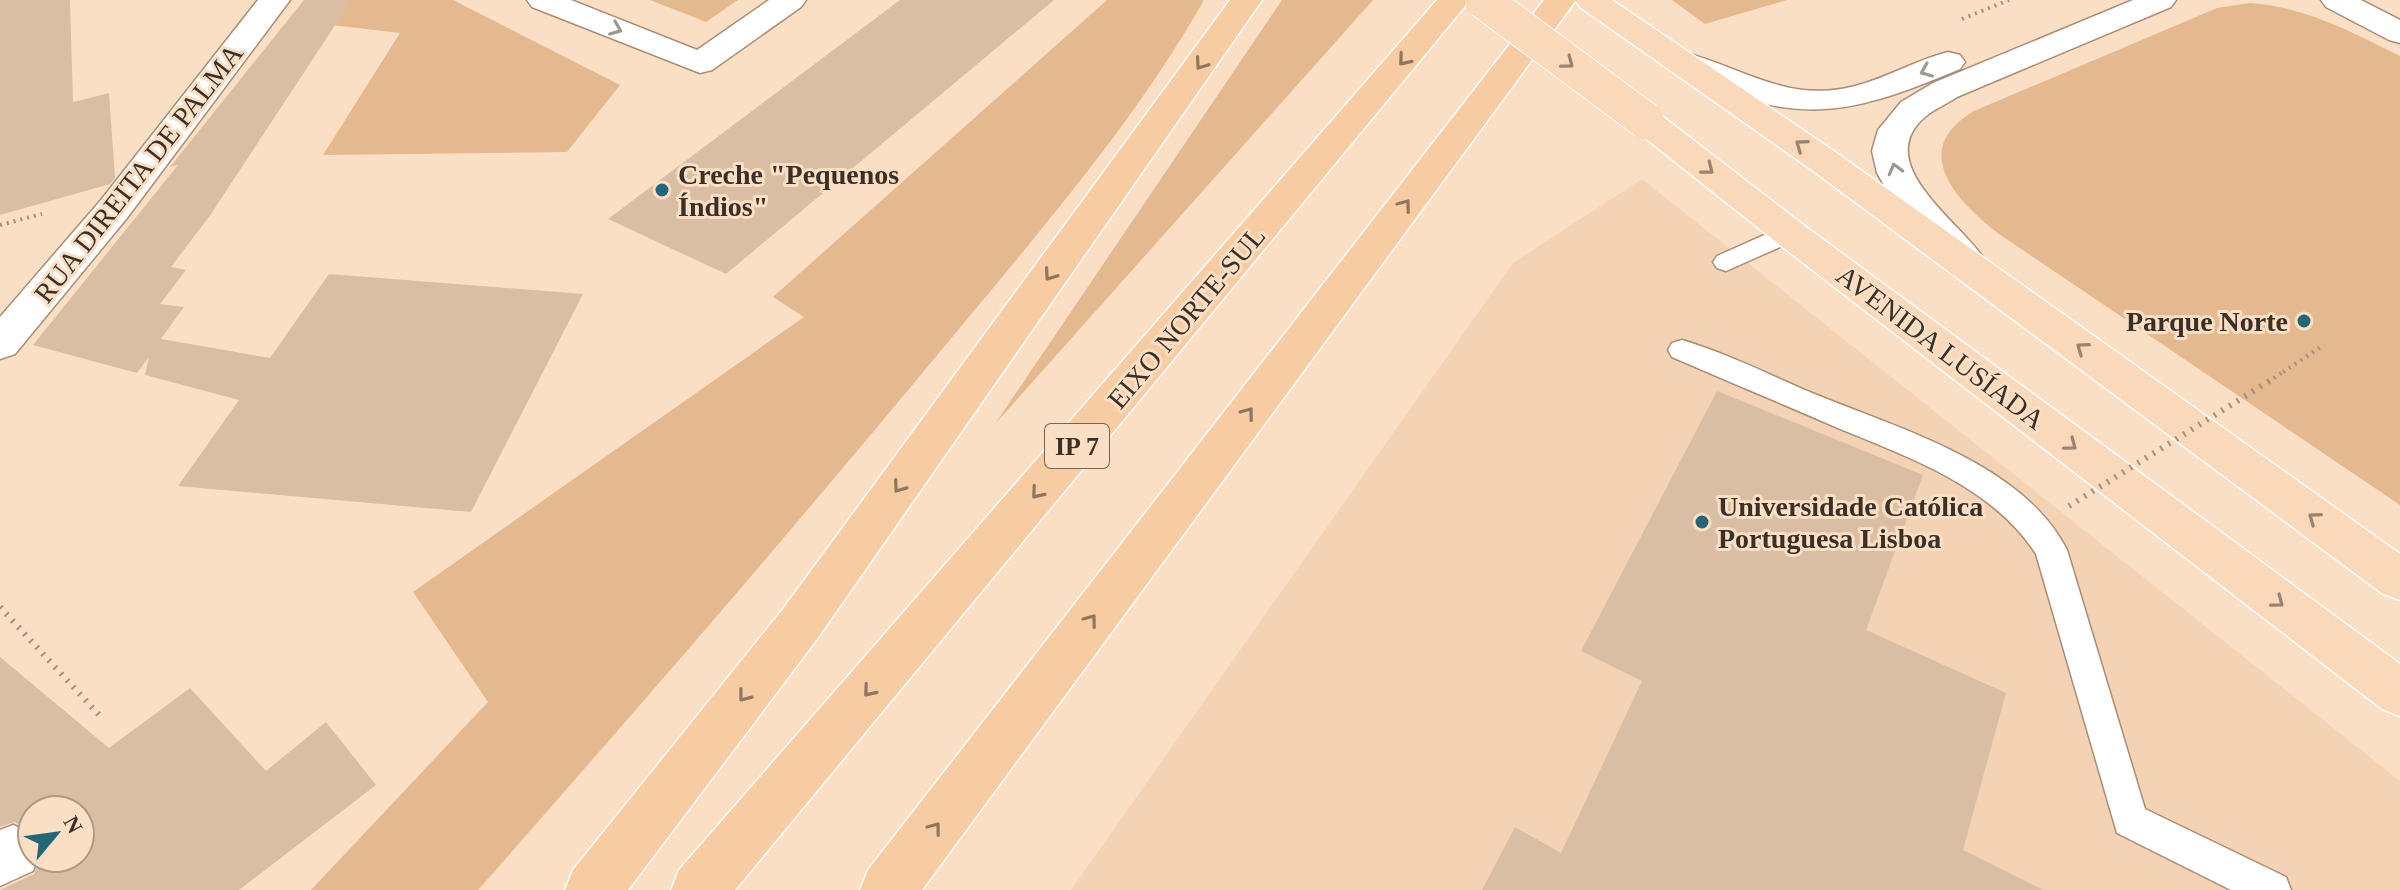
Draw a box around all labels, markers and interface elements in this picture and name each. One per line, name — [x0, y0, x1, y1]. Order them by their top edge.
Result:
one-way arrow — [608, 19, 622, 36]
street label: RUA DIREITA DE PALMA — [28, 37, 249, 309]
one-way arrow — [1399, 50, 1414, 65]
one-way arrow — [1559, 53, 1574, 68]
one-way arrow — [1196, 55, 1211, 69]
one-way arrow — [1920, 61, 1934, 78]
one-way arrow — [1795, 140, 1809, 155]
place label: Creche "Pequenos Índios" — [678, 159, 899, 222]
one-way arrow — [1699, 159, 1713, 174]
one-way arrow — [1888, 163, 1905, 176]
marker: Creche "Pequenos Índios" — [653, 181, 671, 199]
one-way arrow — [1395, 200, 1409, 214]
street label: EIXO NORTE-SUL — [1101, 220, 1271, 415]
street label: AVENIDA LUSÍADA — [1831, 259, 2051, 436]
one-way arrow — [1045, 267, 1060, 281]
place label: Parque Norte — [2126, 306, 2288, 337]
marker: Parque Norte — [2295, 312, 2313, 330]
one-way arrow — [2076, 343, 2090, 358]
one-way arrow — [1239, 407, 1253, 422]
road number: IP 7 — [1045, 424, 1109, 468]
one-way arrow — [2062, 435, 2076, 450]
one-way arrow — [894, 478, 908, 492]
one-way arrow — [1032, 484, 1047, 498]
place label: Universidade Católica Portuguesa Lisboa — [1718, 491, 1983, 554]
marker: Universidade Católica Portuguesa Lisboa — [1693, 513, 1711, 531]
one-way arrow — [2309, 513, 2323, 527]
one-way arrow — [2269, 592, 2284, 606]
one-way arrow — [1082, 614, 1096, 629]
one-way arrow — [864, 682, 879, 697]
one-way arrow — [739, 687, 753, 702]
north arrow — [16, 794, 96, 874]
text: N — [58, 812, 88, 838]
one-way arrow — [925, 822, 939, 837]

